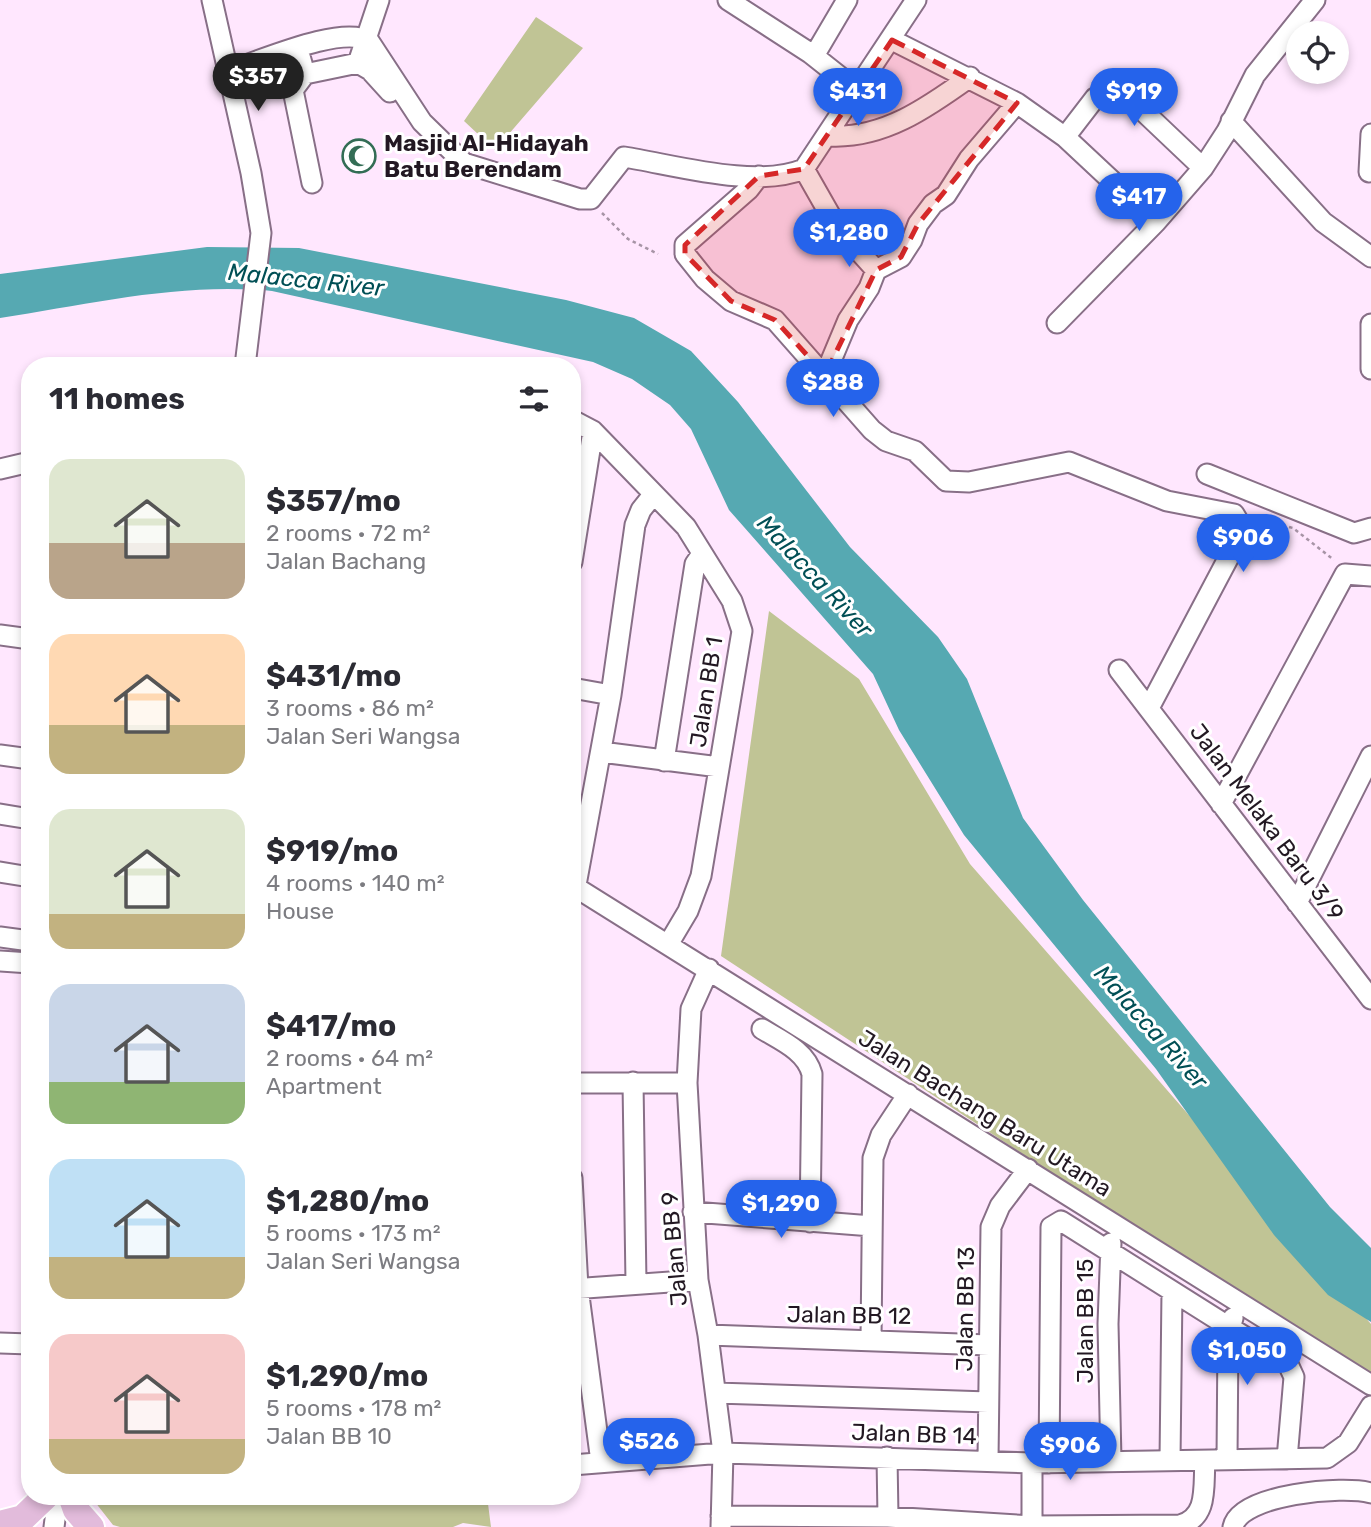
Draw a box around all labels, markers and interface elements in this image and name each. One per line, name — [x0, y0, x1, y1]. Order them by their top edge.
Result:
map controls — [1286, 21, 1349, 84]
button: locate — [1286, 21, 1349, 84]
pin: $357 — [217, 54, 299, 113]
text: $357 — [229, 62, 287, 90]
pin: $431 — [817, 68, 899, 128]
pin: $919 — [1093, 68, 1175, 128]
text: $431 — [829, 77, 887, 105]
text: $919 — [1106, 77, 1162, 105]
place label: Masjid Al-Hidayah Batu Berendam — [384, 129, 589, 183]
mosque icon: Masjid Al-Hidayah Batu Berendam — [340, 137, 378, 175]
pin: $417 — [1098, 174, 1180, 233]
text: $417 — [1111, 182, 1167, 210]
pin: $1,280 — [792, 210, 906, 269]
text: $1,280 — [809, 218, 889, 246]
water label: Malacca River — [227, 258, 386, 302]
pin: $288 — [792, 360, 874, 419]
text: $288 — [802, 368, 864, 396]
icon: filters — [515, 380, 553, 418]
text: 11 homes — [49, 381, 185, 417]
text: $357/mo — [266, 483, 401, 519]
icon: home — [105, 487, 189, 571]
water label: Malacca River — [751, 509, 879, 643]
pin: $906 — [1202, 514, 1284, 574]
text: 2 rooms · 72 m² — [266, 519, 430, 547]
text: $906 — [1213, 523, 1273, 551]
text: Jalan Bachang — [266, 547, 426, 575]
street label: Jalan BB 1 — [683, 635, 729, 749]
text: $431/mo — [266, 658, 401, 694]
icon: home — [105, 662, 189, 746]
text: 3 rooms · 86 m² — [266, 694, 434, 722]
street label: Jalan Melaka Baru 3/9 — [1184, 718, 1350, 926]
text: Jalan Seri Wangsa — [266, 722, 461, 750]
text: $919/mo — [266, 833, 398, 869]
icon: home — [105, 837, 189, 921]
text: 4 rooms · 140 m² — [266, 869, 445, 897]
text: House — [266, 897, 334, 925]
water label: Malacca River — [1088, 959, 1214, 1095]
text: $417/mo — [266, 1008, 396, 1044]
icon: home — [105, 1012, 189, 1096]
street label: Jalan Bachang Baru Utama — [853, 1023, 1117, 1203]
text: 2 rooms · 64 m² — [266, 1044, 433, 1072]
text: Apartment — [266, 1072, 382, 1100]
pin: $1,290 — [724, 1180, 838, 1240]
text: $1,280/mo — [266, 1183, 429, 1219]
icon: home — [105, 1187, 189, 1271]
text: $1,290 — [742, 1189, 820, 1217]
street label: Jalan BB 9 — [655, 1190, 693, 1308]
text: 5 rooms · 173 m² — [266, 1219, 441, 1247]
street label: Jalan BB 13 — [950, 1246, 980, 1372]
text: Jalan Seri Wangsa — [266, 1247, 461, 1275]
street label: Jalan BB 15 — [1071, 1259, 1099, 1383]
street label: Jalan BB 12 — [786, 1300, 912, 1330]
pin: $1,050 — [1190, 1328, 1304, 1387]
text: $1,050 — [1207, 1336, 1287, 1364]
text: $1,290/mo — [266, 1358, 428, 1394]
icon: home — [105, 1362, 189, 1446]
text: 5 rooms · 178 m² — [266, 1394, 441, 1422]
pin: $526 — [608, 1418, 690, 1478]
street label: Jalan BB 14 — [851, 1418, 977, 1450]
text: Jalan BB 10 — [266, 1422, 392, 1450]
pin: $906 — [1029, 1422, 1111, 1482]
text: $526 — [619, 1427, 679, 1455]
text: $906 — [1040, 1431, 1100, 1459]

